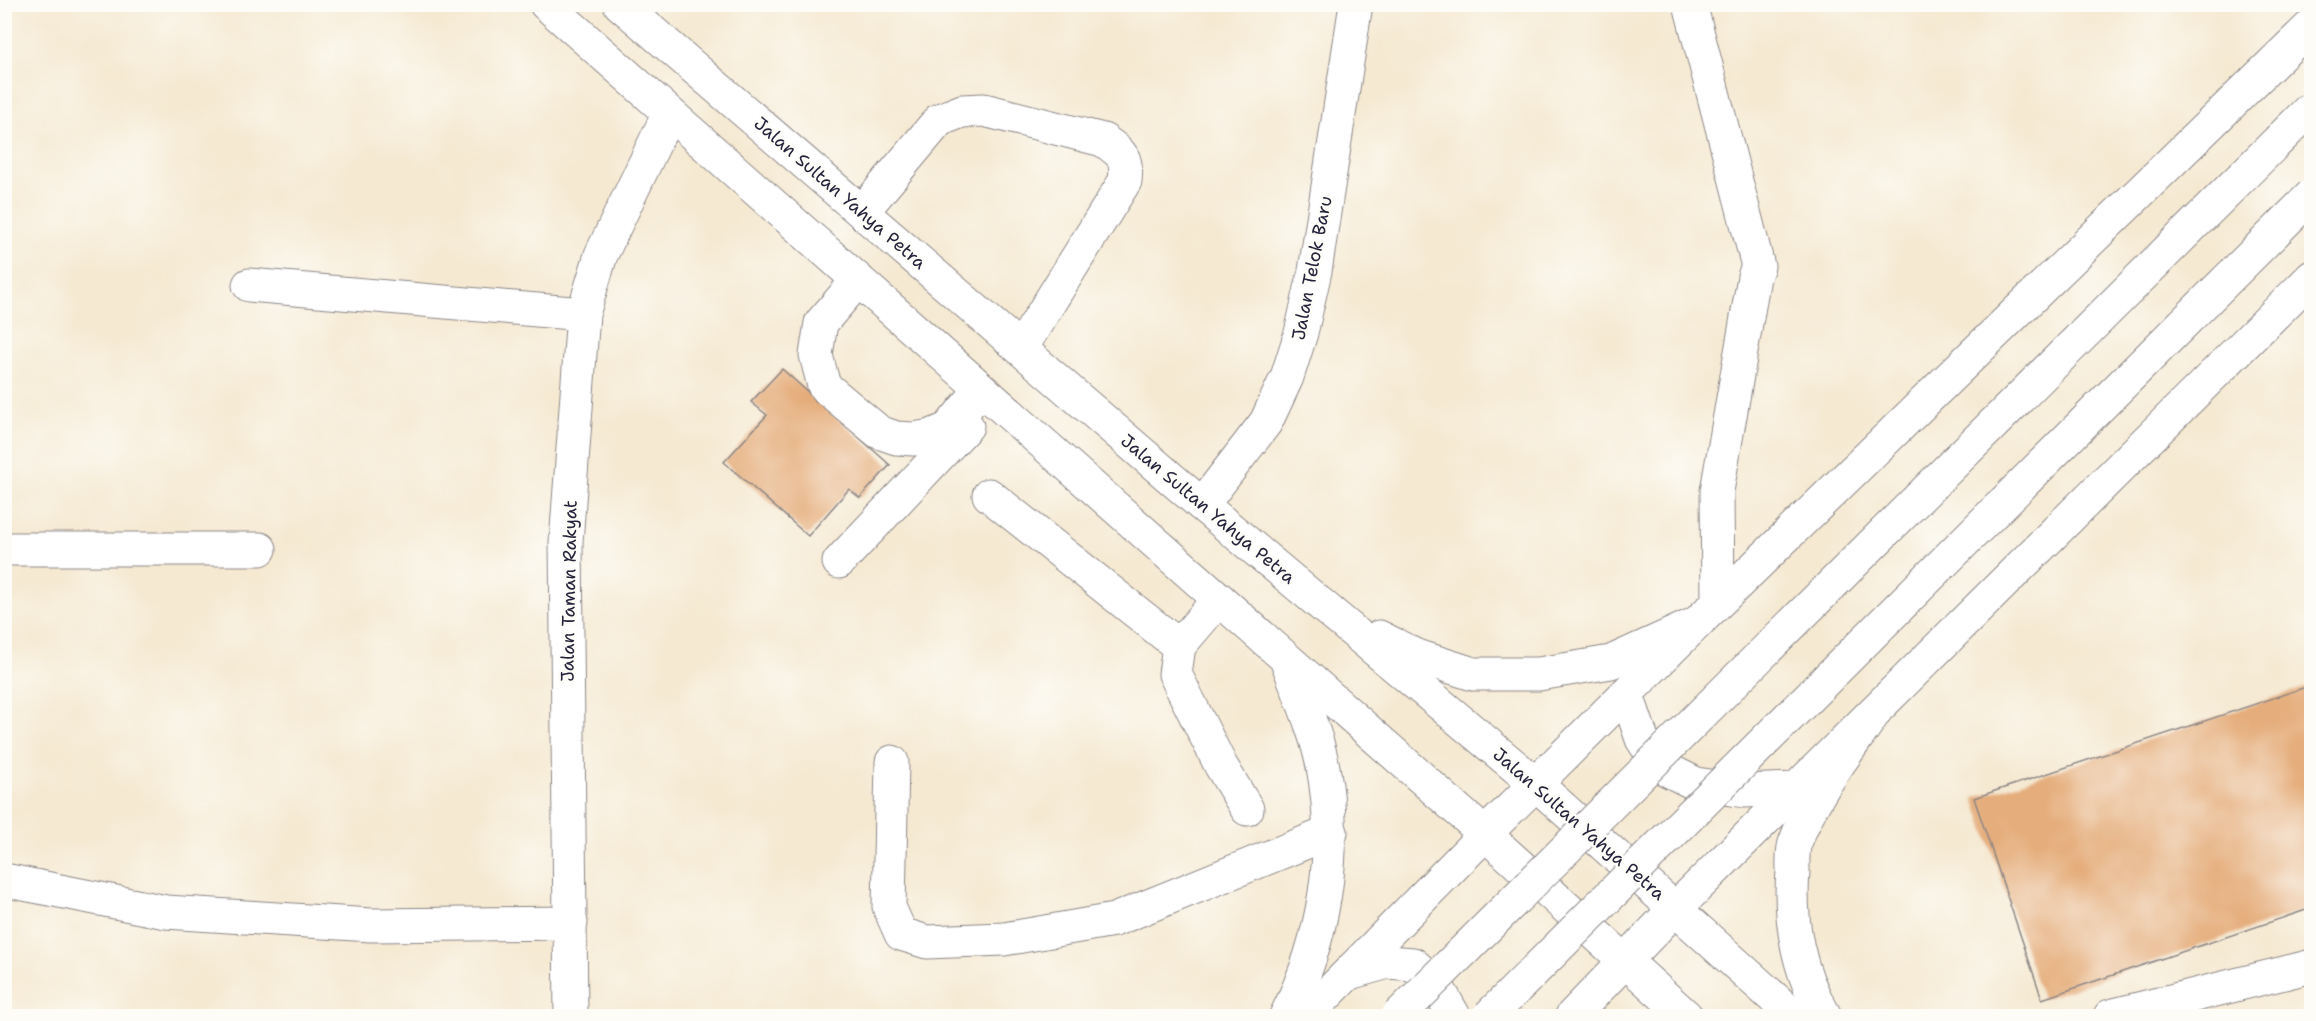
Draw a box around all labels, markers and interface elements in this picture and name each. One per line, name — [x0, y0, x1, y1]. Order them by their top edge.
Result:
street label: Jalan Sultan Yahya Petra — [749, 111, 931, 275]
street label: Jalan Telok Baru — [1286, 194, 1338, 342]
street label: Jalan Sultan Yahya Petra — [1116, 429, 1300, 589]
street label: Jalan Taman Rakyat — [555, 500, 583, 682]
street label: Jalan Sultan Yahya Petra — [1488, 742, 1670, 906]

